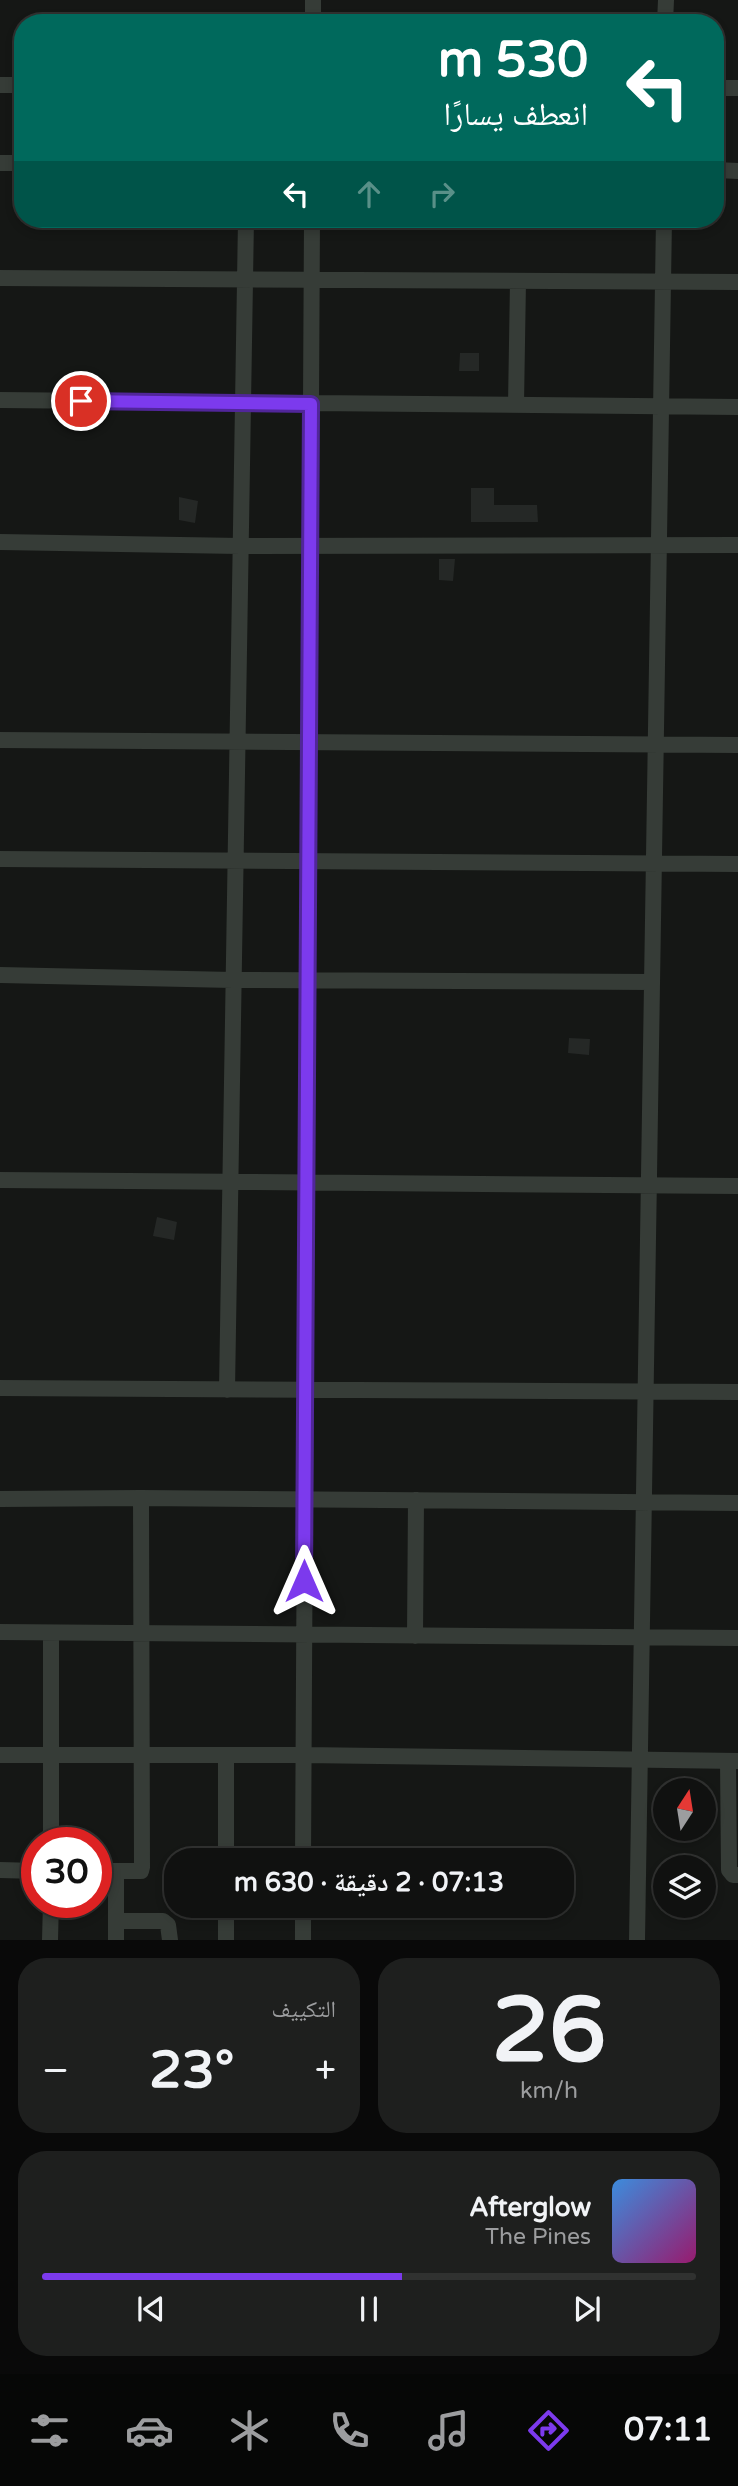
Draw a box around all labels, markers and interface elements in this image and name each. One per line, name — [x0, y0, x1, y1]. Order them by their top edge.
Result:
text: 530 m — [438, 31, 588, 90]
icon: left — [612, 42, 703, 133]
text: انعطف يسارًا — [443, 96, 588, 134]
icon: left — [277, 175, 315, 213]
icon: ahead — [350, 175, 388, 213]
icon: right — [423, 175, 461, 213]
pin — [51, 371, 111, 431]
icon: arrive — [62, 382, 100, 420]
position arrow — [267, 1544, 341, 1618]
north arrow — [653, 1778, 716, 1841]
map controls — [653, 1778, 716, 1918]
speed limit sign: 30 — [21, 1827, 112, 1918]
button: layers — [653, 1855, 716, 1918]
text: 07:13 · 2 دقيقة · 630 m — [234, 1867, 504, 1898]
text: 26 — [492, 1976, 606, 2086]
text: التكييف — [271, 1996, 336, 2024]
text: 23° — [149, 2039, 234, 2102]
text: − — [42, 2048, 69, 2094]
text: + — [315, 2048, 336, 2094]
text: km/h — [520, 2077, 578, 2105]
text: Afterglow — [469, 2192, 591, 2223]
text: The Pines — [485, 2223, 591, 2251]
icon: previous — [132, 2290, 170, 2328]
icon: pause — [350, 2290, 388, 2328]
icon: next — [568, 2290, 606, 2328]
icon: filters — [25, 2406, 74, 2455]
icon: car — [125, 2406, 174, 2455]
icon: climate — [225, 2406, 274, 2455]
icon: phone — [325, 2406, 374, 2455]
icon: music — [424, 2406, 473, 2455]
icon: directions — [524, 2406, 573, 2455]
text: 07:11 — [624, 2411, 713, 2449]

